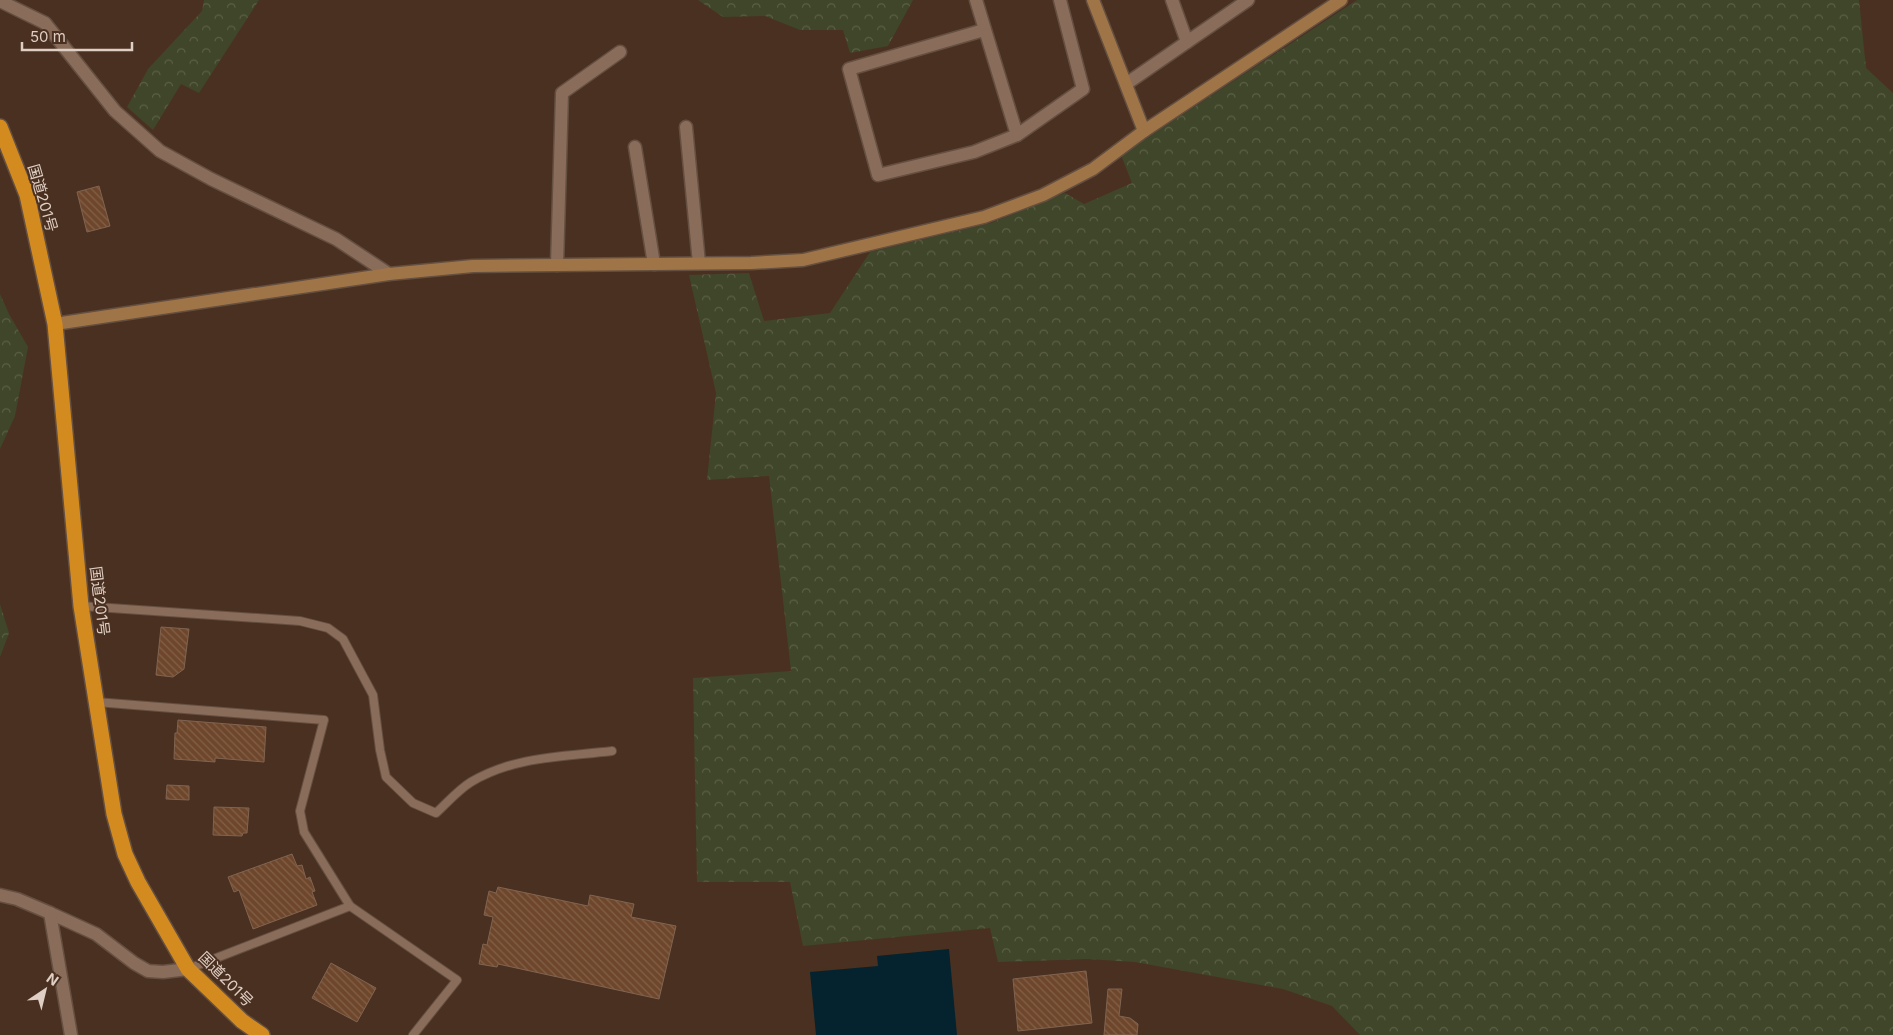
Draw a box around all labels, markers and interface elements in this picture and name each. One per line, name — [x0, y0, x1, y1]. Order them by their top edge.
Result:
scale bar — [22, 20, 132, 52]
text: 50 m — [30, 27, 66, 46]
street label: 国道201号 — [24, 162, 62, 234]
street label: 国道201号 — [86, 565, 114, 637]
street label: 国道201号 — [195, 948, 257, 1010]
north arrow — [20, 965, 70, 1015]
text: N — [43, 969, 62, 989]

